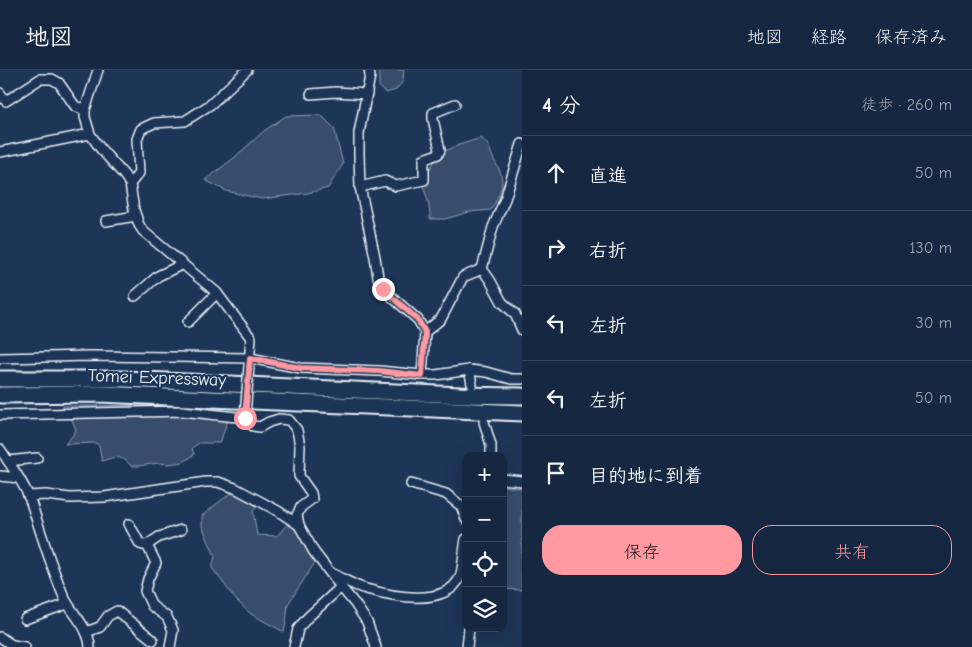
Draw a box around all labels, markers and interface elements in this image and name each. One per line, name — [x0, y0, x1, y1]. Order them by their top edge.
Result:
text: 地図 — [25, 23, 73, 51]
text: 地図 — [747, 27, 783, 48]
text: 経路 — [811, 27, 847, 48]
text: 保存済み — [875, 27, 947, 48]
text: 4 分 — [542, 93, 580, 117]
text: 徒歩 · 260 m — [861, 96, 952, 114]
icon: ahead — [542, 159, 570, 187]
text: 50 m — [915, 164, 952, 182]
text: 直進 — [589, 165, 627, 187]
icon: right — [542, 234, 570, 262]
text: 130 m — [909, 239, 952, 257]
text: 右折 — [589, 240, 627, 262]
route end — [372, 278, 395, 301]
icon: left — [542, 309, 570, 337]
text: 30 m — [916, 314, 952, 332]
text: 左折 — [589, 315, 627, 337]
street label: Tomei Expressway — [87, 365, 228, 391]
icon: left — [542, 384, 570, 412]
text: 50 m — [915, 389, 952, 407]
text: 左折 — [589, 390, 627, 412]
route start — [234, 407, 257, 430]
map controls — [462, 452, 507, 632]
button: + — [462, 452, 507, 497]
icon: arrive — [542, 459, 570, 487]
text: 目的地に到着 — [589, 465, 703, 487]
button: − — [462, 497, 507, 542]
button: 保存 — [542, 525, 742, 575]
button: 共有 — [752, 525, 952, 575]
button: locate — [462, 542, 507, 587]
button: layers — [462, 587, 507, 632]

